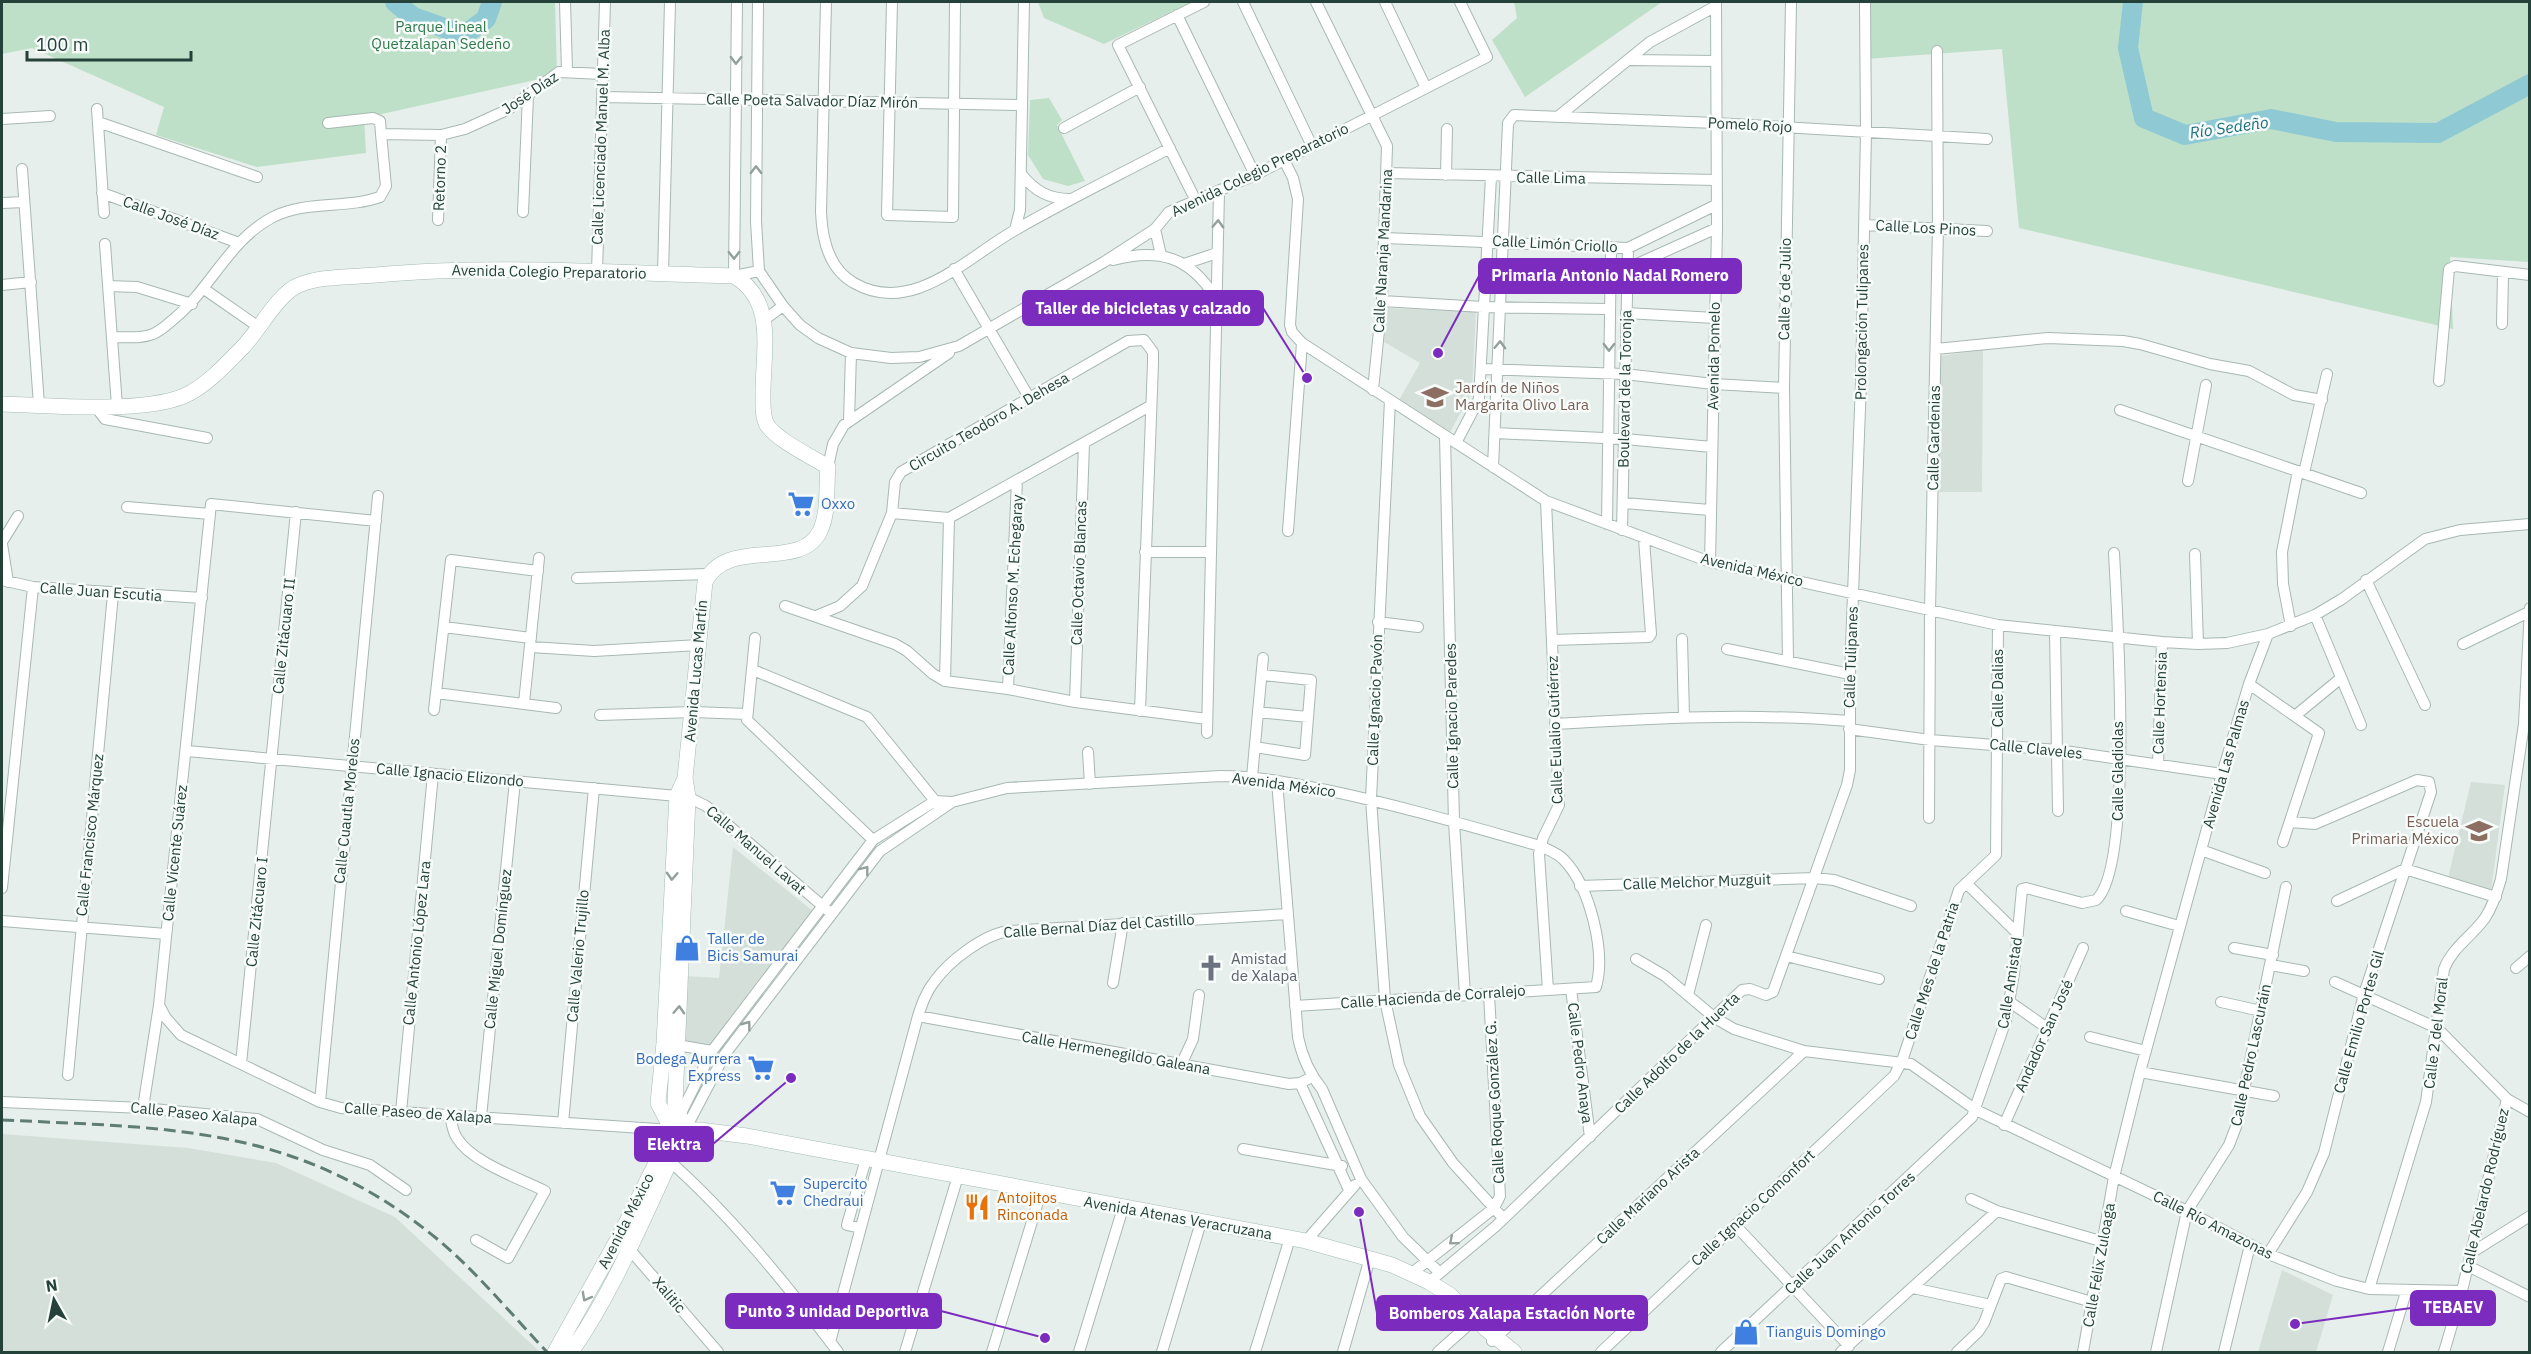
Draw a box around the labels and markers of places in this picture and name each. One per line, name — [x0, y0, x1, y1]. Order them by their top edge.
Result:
callout: Primaria Antonio Nadal Romero — [1479, 259, 1741, 293]
callout: Taller de bicicletas y calzado — [1023, 291, 1263, 325]
place label: Jardín de Niños Margarita Olivo Lara — [1455, 378, 1589, 414]
school or university icon: Jardín de Niños Margarita Olivo Lara — [1420, 382, 1450, 412]
supermarket icon: Oxxo — [786, 489, 816, 519]
place label: Oxxo — [821, 494, 855, 513]
place label: Escuela Primaria México — [2351, 812, 2459, 848]
school or university icon: Escuela Primaria México — [2464, 816, 2494, 846]
place label: Taller de Bicis Samurai — [707, 929, 798, 965]
shop icon: Taller de Bicis Samurai — [672, 933, 702, 963]
place label: Amistad de Xalapa — [1231, 949, 1297, 985]
church icon: Amistad de Xalapa — [1196, 953, 1226, 983]
place label: Bodega Aurrera Express — [636, 1049, 741, 1085]
supermarket icon: Bodega Aurrera Express — [746, 1053, 776, 1083]
callout: Elektra — [635, 1127, 713, 1161]
place label: Supercito Chedraui — [803, 1174, 868, 1210]
supermarket icon: Supercito Chedraui — [768, 1178, 798, 1208]
place label: Antojitos Rinconada — [997, 1188, 1068, 1224]
restaurant icon: Antojitos Rinconada — [962, 1192, 992, 1222]
callout: TEBAEV — [2411, 1291, 2495, 1325]
callout: Punto 3 unidad Deportiva — [726, 1294, 941, 1328]
callout: Bomberos Xalapa Estación Norte — [1377, 1296, 1647, 1330]
shop icon: Tianguis Domingo — [1731, 1317, 1761, 1347]
place label: Tianguis Domingo — [1766, 1322, 1886, 1341]

